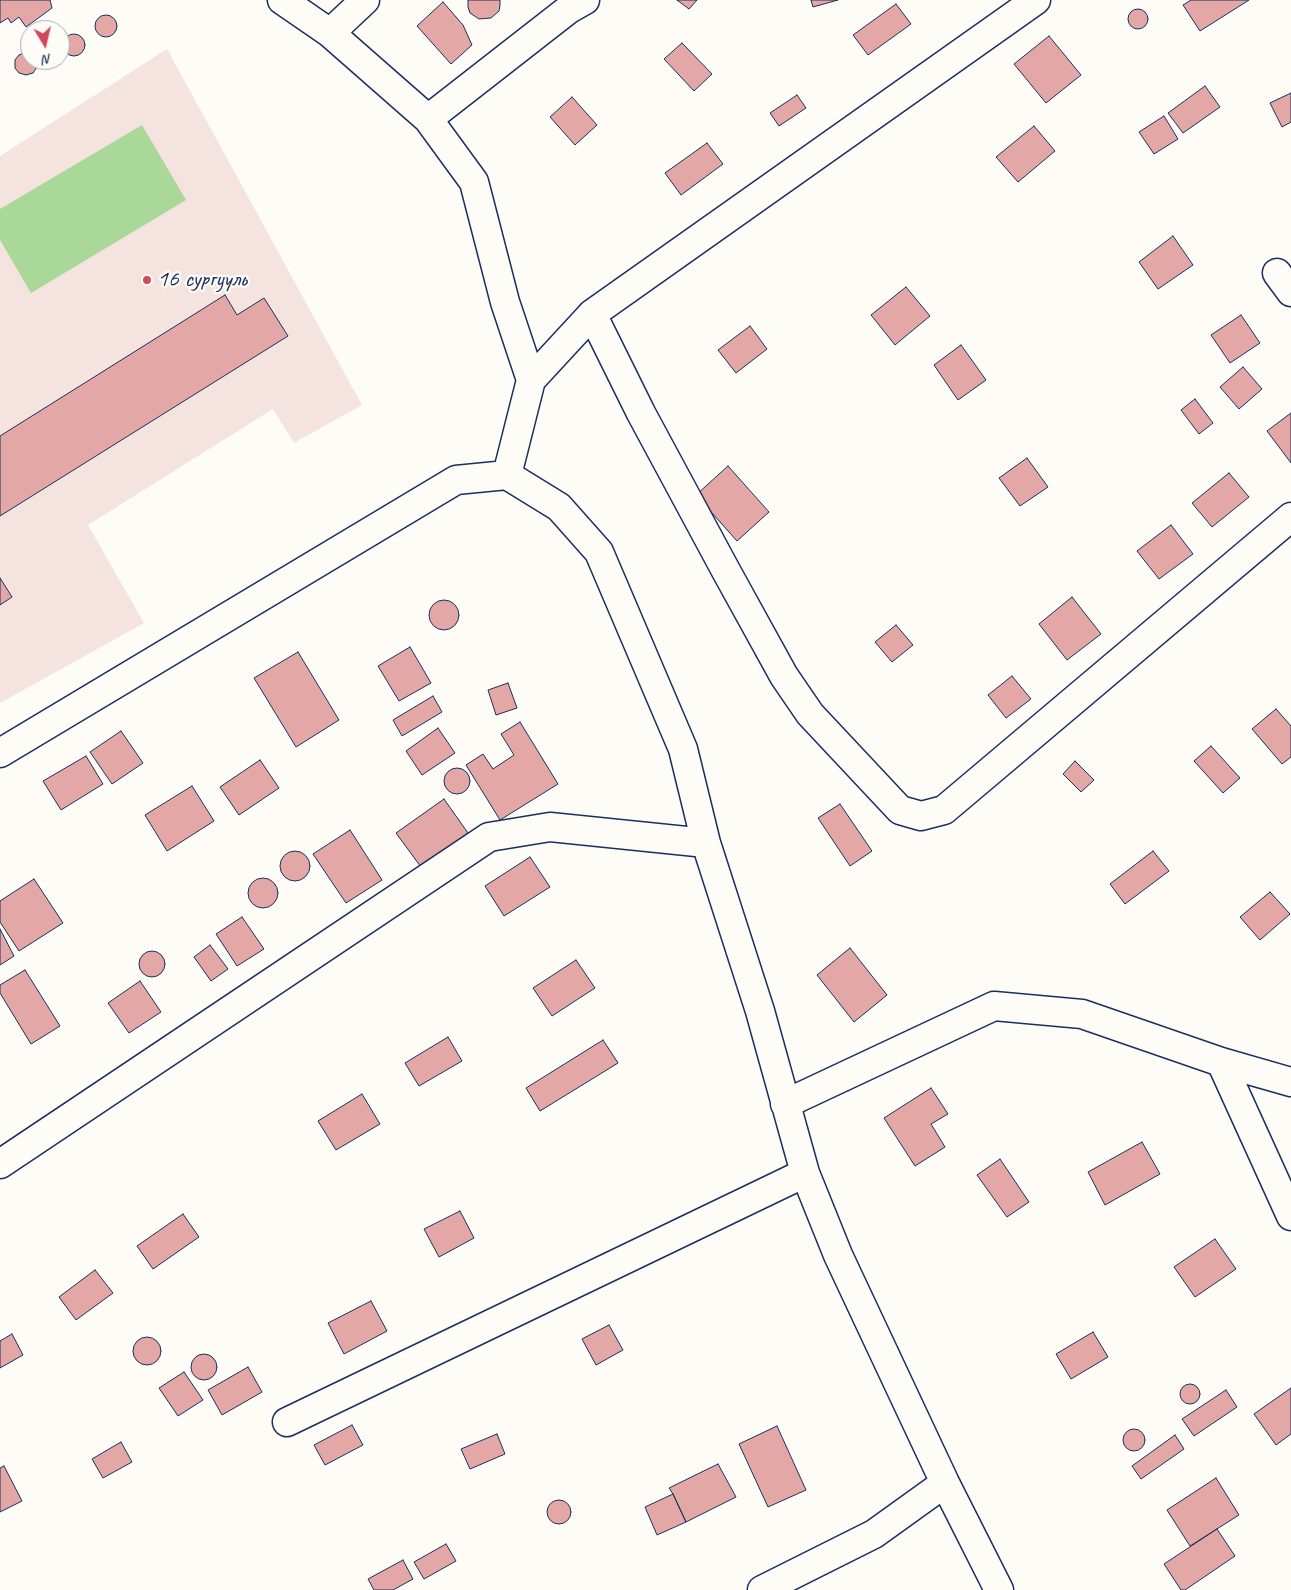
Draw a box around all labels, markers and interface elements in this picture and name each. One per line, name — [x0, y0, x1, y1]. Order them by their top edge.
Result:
north arrow — [20, 20, 70, 70]
text: N — [42, 50, 53, 68]
place label: 16 сургууль — [157, 266, 246, 294]
marker: 16 сургууль — [141, 274, 153, 286]

